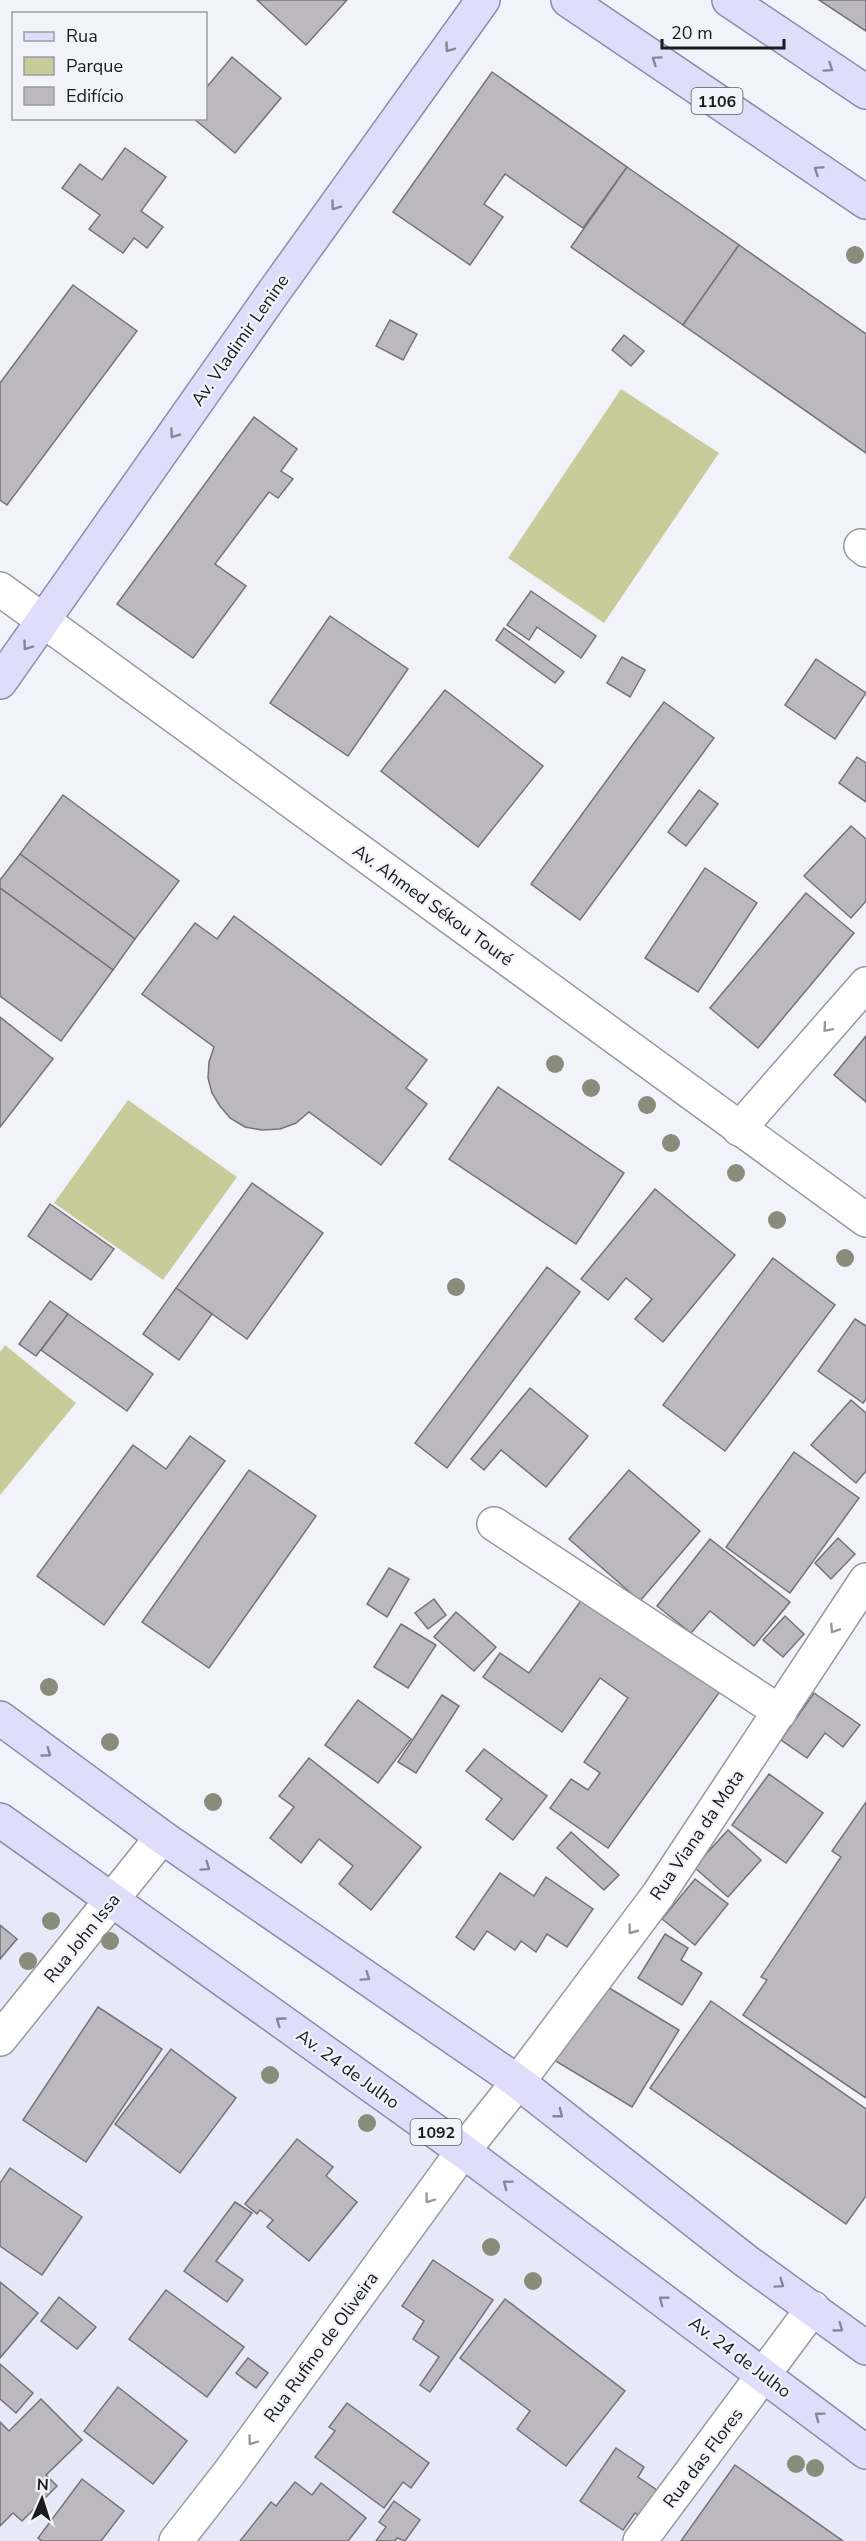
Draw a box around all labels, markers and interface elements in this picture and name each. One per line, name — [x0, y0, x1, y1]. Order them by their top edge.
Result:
legend — [12, 12, 207, 120]
scale bar — [662, 12, 784, 50]
text: 20 m — [671, 21, 713, 45]
text: Rua — [66, 24, 98, 48]
one-way arrow — [445, 41, 456, 52]
text: Parque — [66, 54, 123, 78]
one-way arrow — [652, 56, 663, 67]
one-way arrow — [823, 60, 834, 71]
text: Edifício — [66, 84, 124, 108]
road number: 1106 — [692, 88, 742, 114]
one-way arrow — [813, 166, 824, 177]
one-way arrow — [331, 199, 342, 210]
street label: Av. Vladimir Lenine — [185, 269, 295, 411]
one-way arrow — [170, 428, 181, 439]
one-way arrow — [23, 639, 34, 650]
street label: Av. Ahmed Sékou Touré — [348, 839, 518, 971]
one-way arrow — [823, 1021, 834, 1032]
one-way arrow — [830, 1622, 841, 1633]
one-way arrow — [41, 1746, 52, 1757]
street label: Rua Viana da Mota — [644, 1765, 750, 1905]
one-way arrow — [199, 1860, 210, 1871]
street label: Rua John Issa — [38, 1888, 126, 1988]
one-way arrow — [628, 1923, 639, 1934]
one-way arrow — [360, 1970, 371, 1981]
one-way arrow — [276, 2017, 287, 2028]
street label: Av. 24 de Julho — [292, 2023, 404, 2115]
one-way arrow — [553, 2107, 564, 2118]
road number: 1092 — [410, 2119, 462, 2145]
one-way arrow — [502, 2180, 513, 2191]
one-way arrow — [425, 2192, 436, 2203]
street label: Rua Rufino de Oliveira — [258, 2267, 384, 2427]
one-way arrow — [773, 2277, 784, 2288]
one-way arrow — [659, 2296, 670, 2307]
street label: Av. 24 de Julho — [684, 2311, 796, 2403]
one-way arrow — [833, 2321, 844, 2332]
street label: Rua das Flores — [658, 2403, 748, 2513]
one-way arrow — [815, 2413, 826, 2424]
one-way arrow — [249, 2435, 260, 2446]
north arrow — [12, 2469, 72, 2529]
text: N — [36, 2474, 49, 2496]

